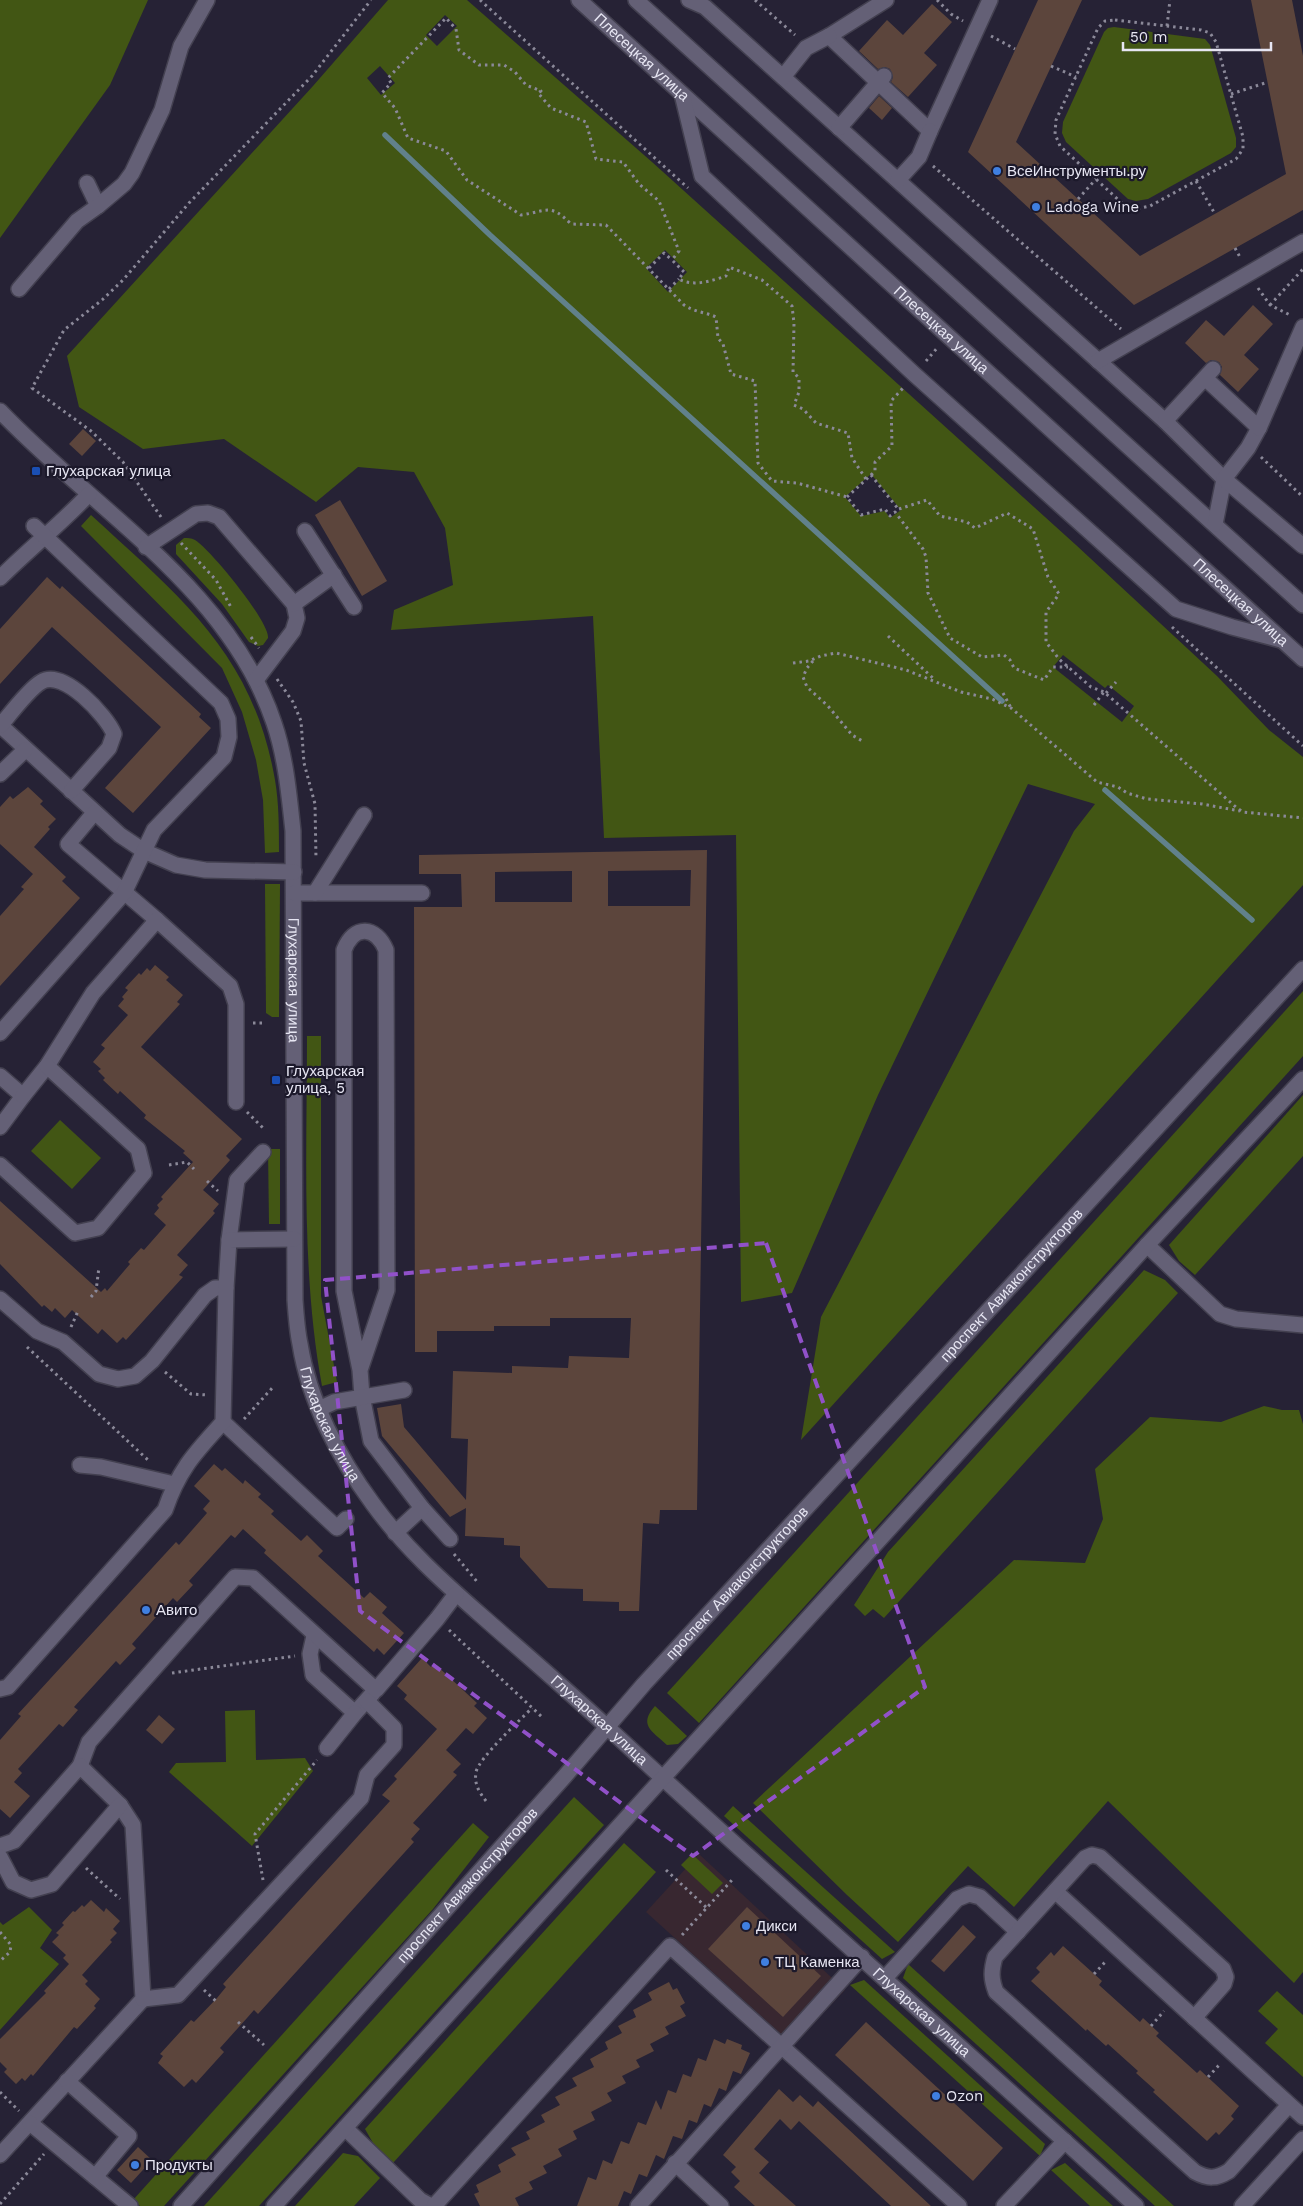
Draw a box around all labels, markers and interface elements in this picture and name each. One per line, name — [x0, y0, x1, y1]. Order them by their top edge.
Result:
street label: Плесецкая улица — [591, 9, 694, 105]
scale bar — [1123, 20, 1270, 52]
text: 50 m — [1130, 28, 1167, 46]
place label: ВсеИнструменты.ру — [1007, 162, 1147, 180]
marker: ВсеИнструменты.ру — [991, 165, 1003, 177]
place label: Ladoga Wine — [1046, 198, 1139, 216]
marker: Ladoga Wine — [1030, 201, 1042, 213]
street label: Плесецкая улица — [890, 282, 993, 378]
place label: Глухарская улица — [46, 462, 171, 480]
marker: Глухарская улица — [30, 465, 42, 477]
street label: Плесецкая улица — [1190, 555, 1293, 651]
street label: Глухарская улица — [284, 918, 303, 1043]
place label: Глухарская улица, 5 — [286, 1062, 364, 1097]
marker: Глухарская улица, 5 — [270, 1074, 282, 1086]
street label: проспект Авиаконструкторов — [936, 1205, 1087, 1366]
street label: Глухарская улица — [296, 1365, 364, 1486]
street label: проспект Авиаконструкторов — [662, 1503, 812, 1663]
place label: Авито — [156, 1601, 197, 1619]
marker: Авито — [140, 1604, 152, 1616]
street label: Глухарская улица — [547, 1672, 652, 1769]
street label: проспект Авиаконструкторов — [393, 1804, 541, 1967]
place label: Дикси — [756, 1917, 797, 1935]
marker: Дикси — [740, 1920, 752, 1932]
place label: ТЦ Каменка — [775, 1953, 860, 1971]
marker: ТЦ Каменка — [759, 1956, 771, 1968]
street label: Глухарская улица — [869, 1964, 975, 2061]
place label: Ozon — [946, 2087, 983, 2105]
marker: Ozon — [930, 2090, 942, 2102]
place label: Продукты — [145, 2156, 213, 2174]
marker: Продукты — [129, 2159, 141, 2171]

